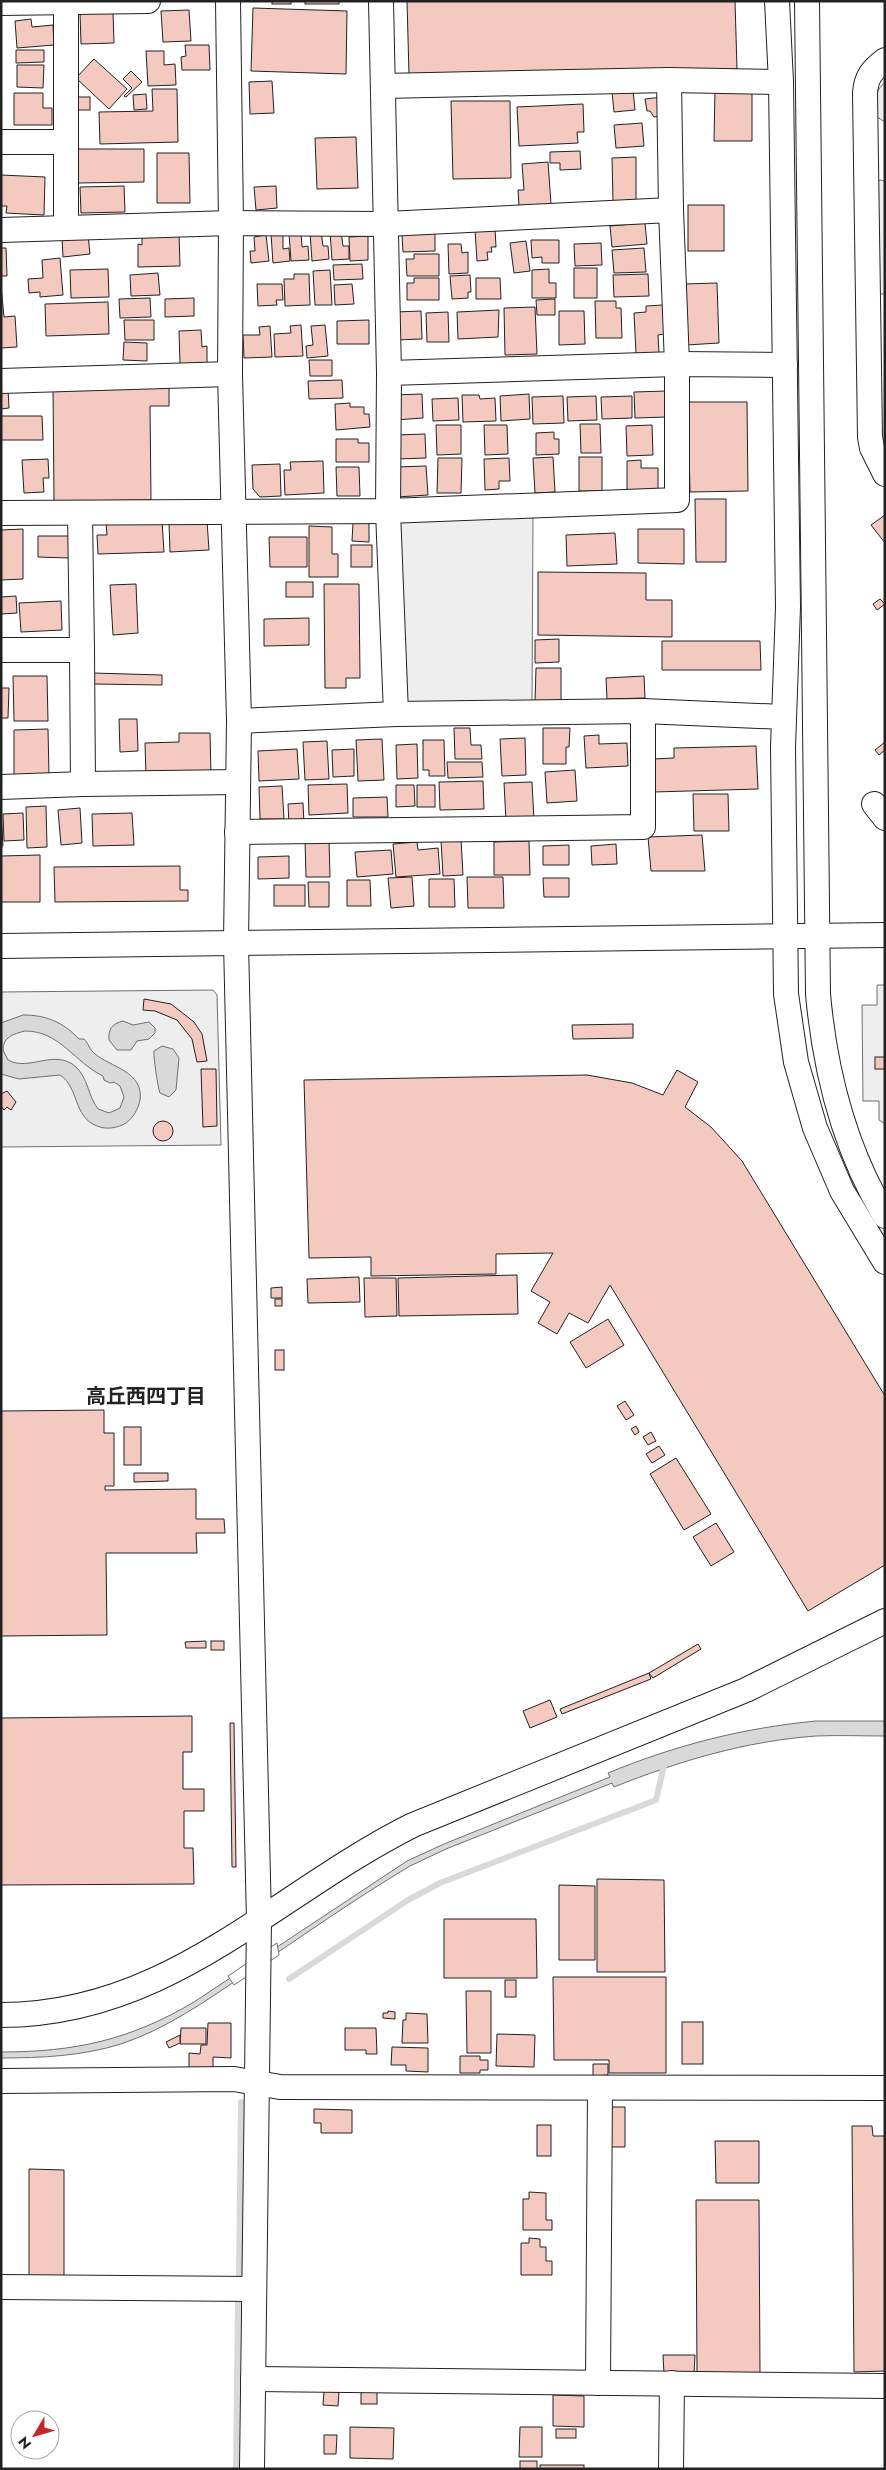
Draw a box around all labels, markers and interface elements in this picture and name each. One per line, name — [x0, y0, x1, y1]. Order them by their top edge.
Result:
district label: 高丘西四丁目 — [86, 1382, 206, 1411]
north arrow — [10, 2410, 60, 2460]
text: N — [13, 2432, 36, 2454]

